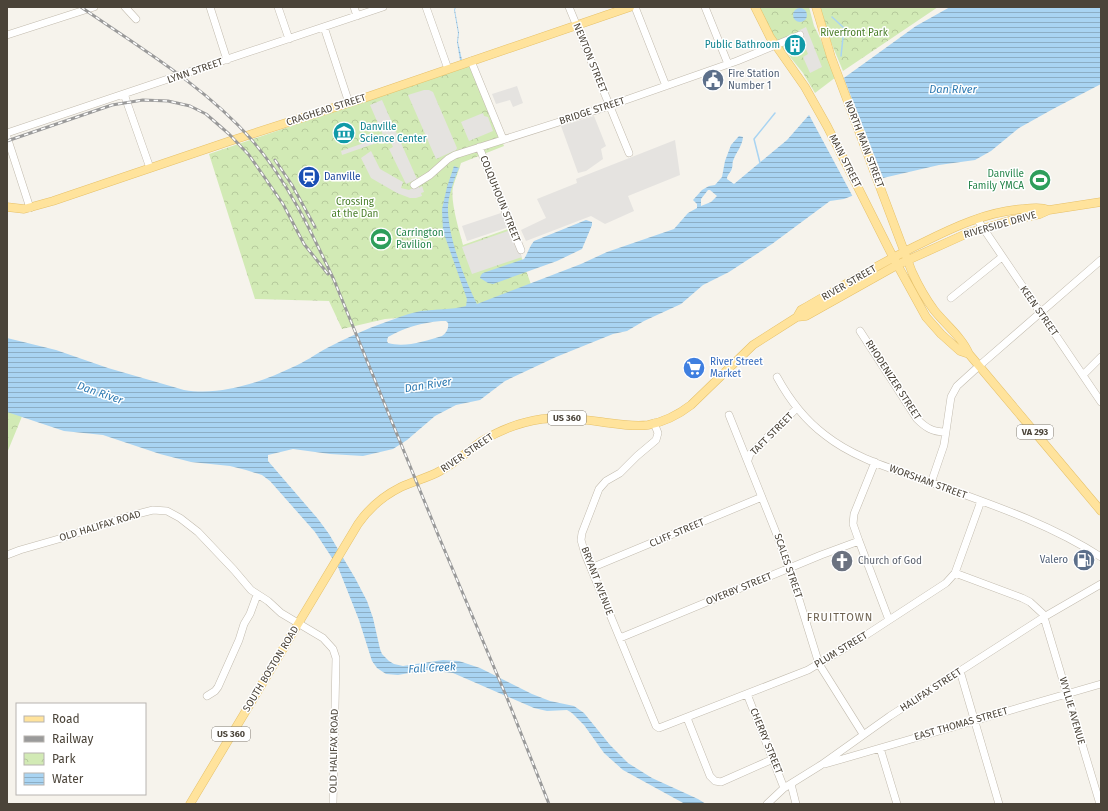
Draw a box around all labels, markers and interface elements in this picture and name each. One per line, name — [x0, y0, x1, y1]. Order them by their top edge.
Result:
street label: NEWTON STREET — [571, 21, 610, 95]
park label: Riverfront Park — [820, 27, 889, 39]
building icon: Public Bathroom — [782, 32, 808, 58]
place label: Public Bathroom — [705, 39, 780, 51]
street label: LYNN STREET — [166, 56, 225, 86]
public building icon: Fire Station Number 1 — [700, 67, 726, 93]
place label: Fire Station Number 1 — [728, 68, 780, 92]
water label: Dan River — [929, 83, 977, 96]
street label: CRAGHEAD STREET — [285, 91, 368, 129]
street label: BRIDGE STREET — [558, 95, 627, 127]
street label: NORTH MAIN STREET — [842, 99, 886, 189]
museum icon: Danville Science Center — [331, 120, 357, 146]
place label: Danville Science Center — [360, 121, 427, 145]
street label: MAIN STREET — [826, 132, 864, 190]
street label: COLQUHOUN STREET — [477, 154, 523, 245]
station icon: Danville — [296, 164, 322, 190]
sports icon: Danville Family YMCA — [1027, 167, 1053, 193]
place label: Danville Family YMCA — [968, 168, 1024, 192]
place label: Danville — [324, 171, 361, 183]
park label: Crossing at the Dan — [332, 196, 378, 220]
street label: RIVERSIDE DRIVE — [962, 209, 1038, 241]
sports icon: Carrington Pavilion — [368, 226, 394, 252]
place label: Carrington Pavilion — [396, 227, 444, 251]
street label: RIVER STREET — [820, 262, 879, 303]
street label: KEEN STREET — [1017, 284, 1061, 339]
street label: RHODENIZER STREET — [863, 338, 924, 423]
supermarket icon: River Street Market — [681, 355, 707, 381]
place label: River Street Market — [710, 356, 763, 380]
water label: Dan River — [404, 375, 453, 395]
water label: Dan River — [75, 379, 125, 407]
street label: TAFT STREET — [748, 410, 796, 458]
road number: US 360 — [548, 411, 586, 425]
road number: VA 293 — [1017, 425, 1053, 439]
street label: RIVER STREET — [438, 431, 496, 475]
street label: WORSHAM STREET — [887, 462, 969, 502]
street label: OLD HALIFAX ROAD — [58, 508, 142, 544]
street label: CLIFF STREET — [648, 516, 707, 550]
street label: SCALES STREET — [771, 532, 805, 601]
street label: BRYANT AVENUE — [578, 545, 616, 617]
fuel station icon: Valero — [1071, 547, 1097, 573]
church icon: Church of God — [829, 548, 855, 574]
place label: Valero — [1040, 554, 1068, 566]
place label: Church of God — [858, 555, 922, 567]
street label: OVERBY STREET — [704, 570, 775, 608]
district label: FRUITTOWN — [807, 611, 873, 624]
street label: SOUTH BOSTON ROAD — [241, 624, 301, 714]
street label: PLUM STREET — [812, 629, 870, 671]
water label: Fall Creek — [408, 660, 456, 676]
street label: HALIFAX STREET — [898, 665, 965, 714]
street label: WYLLIE AVENUE — [1057, 676, 1087, 746]
legend — [16, 703, 146, 795]
street label: EAST THOMAS STREET — [913, 705, 1010, 743]
street label: CHERRY STREET — [747, 706, 785, 776]
street label: OLD HALIFAX ROAD — [327, 709, 341, 793]
text: Road — [52, 712, 80, 726]
road number: US 360 — [212, 727, 250, 741]
text: Railway — [52, 732, 93, 746]
text: Park — [52, 752, 76, 766]
text: Water — [52, 772, 84, 786]

